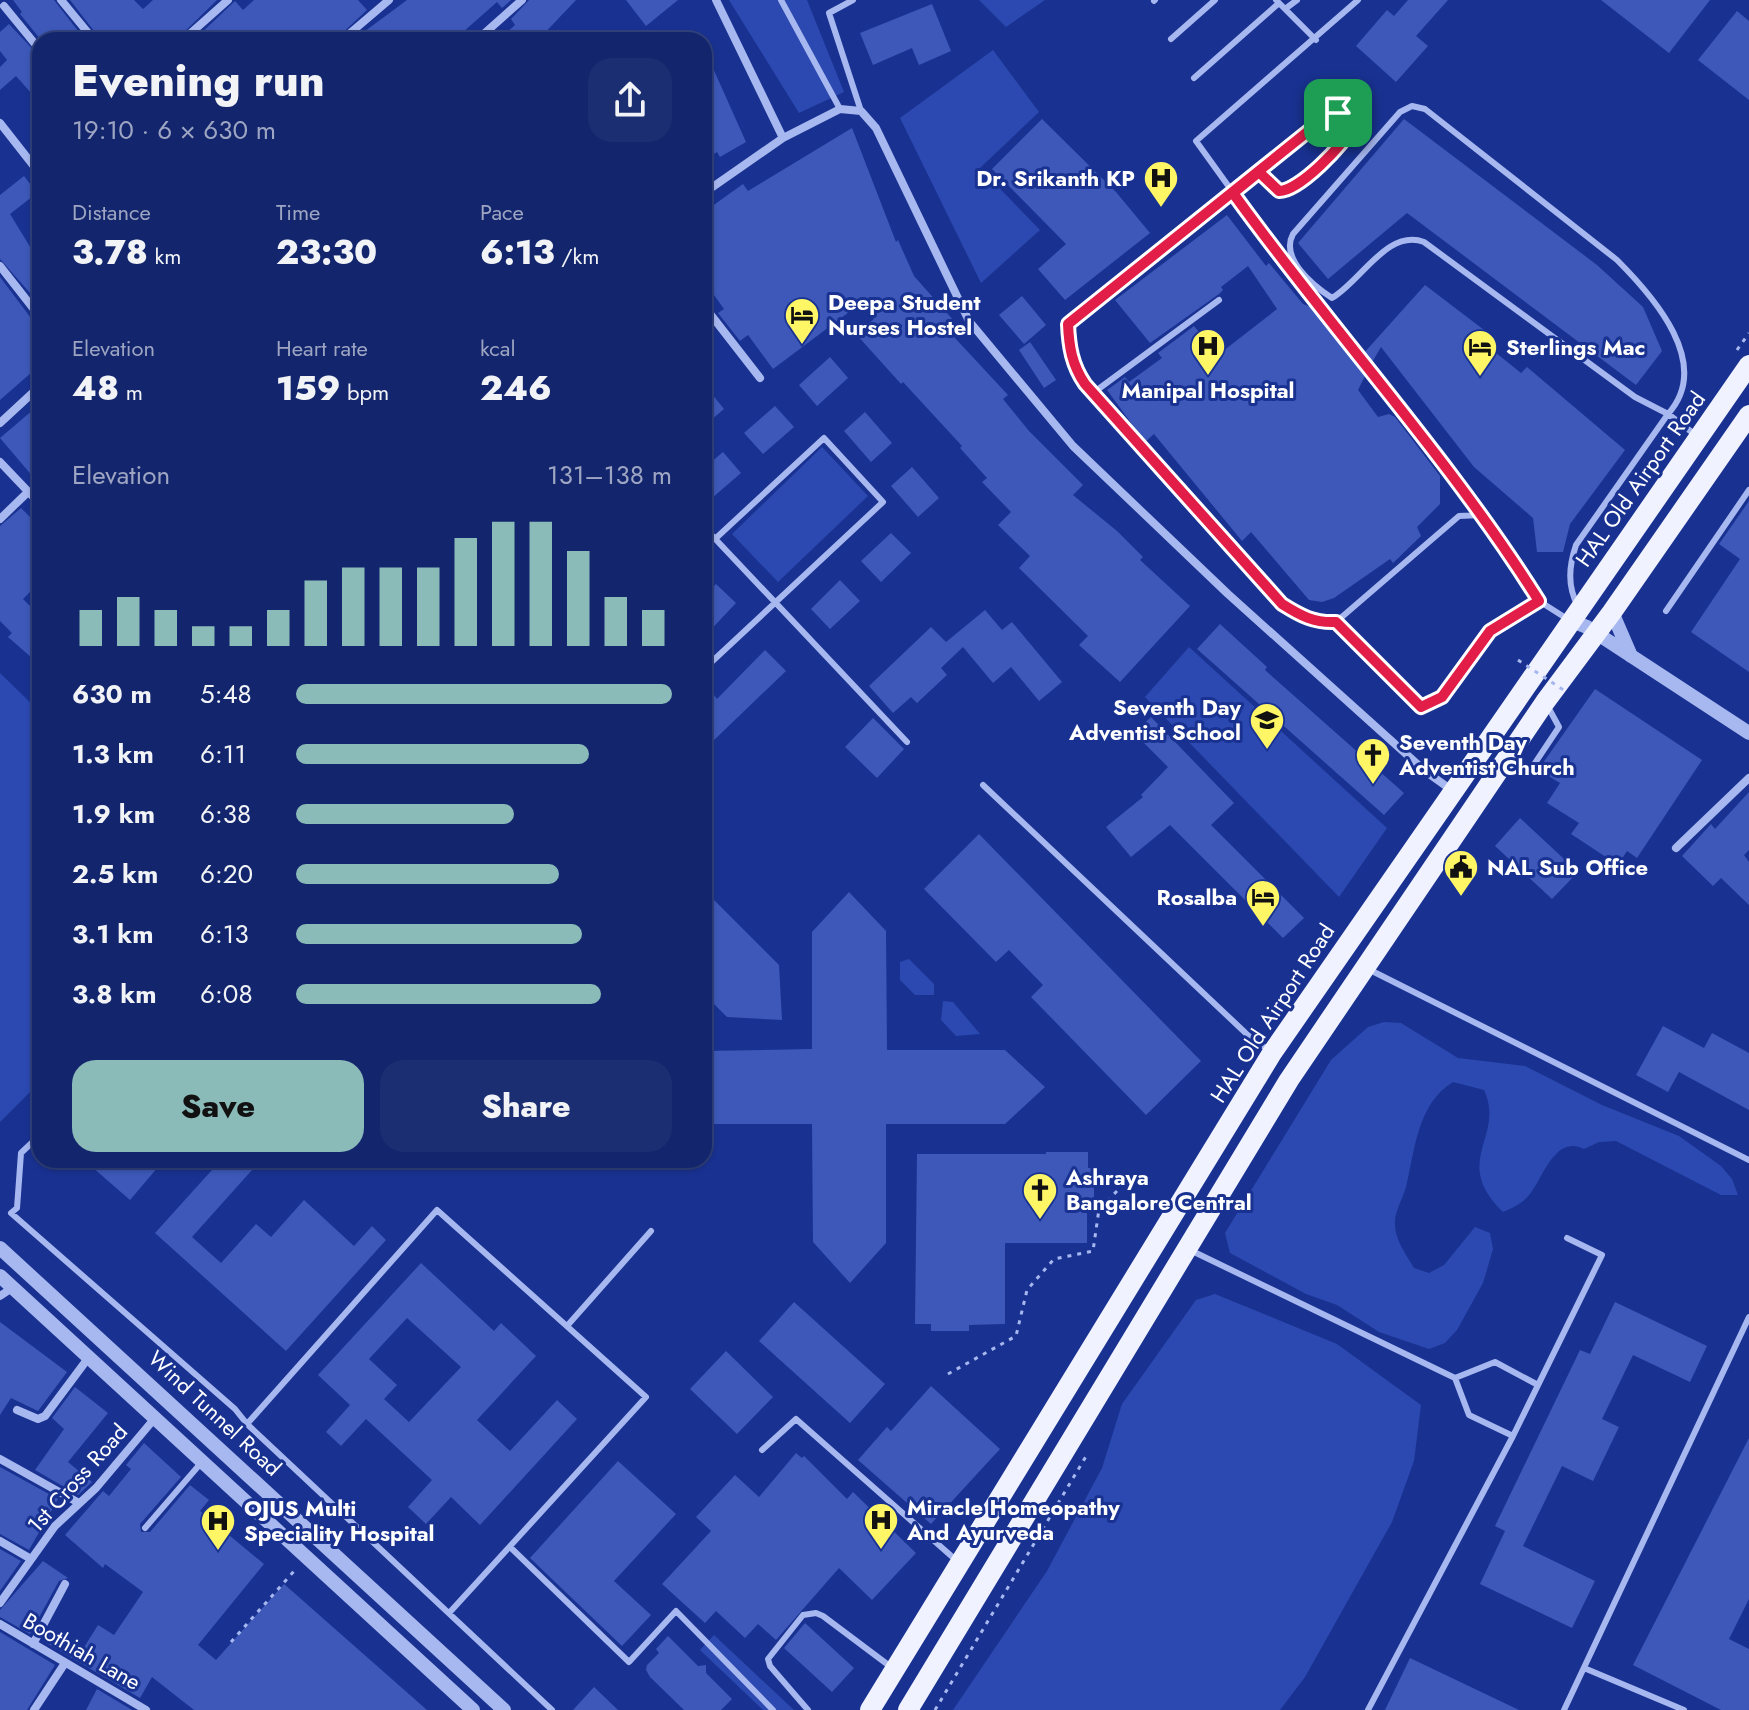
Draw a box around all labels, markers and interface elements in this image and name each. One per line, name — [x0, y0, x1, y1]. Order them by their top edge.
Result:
text: Evening run — [72, 49, 325, 113]
button: share — [588, 58, 672, 142]
pin — [1304, 79, 1372, 147]
icon: arrive — [1316, 91, 1360, 135]
text: 19:10 · 6 × 630 m — [72, 111, 276, 149]
hospital icon: Dr. Srikanth KP — [1142, 159, 1180, 209]
place label: Dr. Srikanth KP — [976, 162, 1135, 194]
text: Distance — [72, 196, 151, 228]
text: Time — [276, 196, 320, 228]
text: Pace — [480, 196, 524, 228]
text: 3.78 — [72, 228, 148, 277]
text: 23:30 — [276, 228, 377, 277]
text: 6:13 — [480, 228, 555, 277]
text: km — [148, 240, 181, 272]
text: /km — [555, 240, 599, 272]
place label: Deepa Student Nurses Hostel — [828, 286, 981, 343]
hotel icon: Deepa Student Nurses Hostel — [783, 296, 821, 346]
hospital icon: Manipal Hospital — [1189, 327, 1227, 377]
hotel icon: Sterlings Mac — [1461, 328, 1499, 378]
place label: Sterlings Mac — [1506, 331, 1645, 363]
text: Elevation — [72, 332, 155, 364]
text: Heart rate — [276, 332, 368, 364]
text: kcal — [480, 332, 516, 364]
text: 48 — [72, 364, 119, 413]
text: 159 — [276, 364, 340, 413]
text: 246 — [480, 364, 552, 413]
place label: Manipal Hospital — [1122, 374, 1294, 406]
text: m — [119, 376, 143, 408]
text: bpm — [340, 376, 389, 408]
street label: HAL Old Airport Road — [1567, 385, 1713, 573]
text: Elevation — [72, 456, 170, 494]
text: 131–138 m — [547, 456, 672, 494]
text: 630 m — [72, 675, 152, 713]
text: 5:48 — [200, 675, 252, 713]
place label: Seventh Day Adventist School — [1068, 691, 1242, 748]
school or university icon: Seventh Day Adventist School — [1248, 701, 1286, 751]
place label: Seventh Day Adventist Church — [1398, 726, 1575, 783]
text: 1.3 km — [72, 735, 154, 773]
text: 6:11 — [200, 735, 246, 773]
church icon: Seventh Day Adventist Church — [1354, 736, 1392, 786]
text: 1.9 km — [72, 795, 155, 833]
text: 6:38 — [200, 795, 251, 833]
public building icon: NAL Sub Office — [1442, 848, 1480, 898]
place label: NAL Sub Office — [1487, 851, 1648, 883]
text: 2.5 km — [72, 855, 158, 893]
text: 6:20 — [200, 855, 253, 893]
hotel icon: Rosalba — [1244, 878, 1282, 928]
place label: Rosalba — [1157, 881, 1237, 913]
text: 3.1 km — [72, 915, 153, 953]
text: 6:13 — [200, 915, 249, 953]
street label: HAL Old Airport Road — [1202, 917, 1342, 1109]
text: 3.8 km — [72, 975, 157, 1013]
text: 6:08 — [200, 975, 253, 1013]
button: Save — [72, 1060, 364, 1152]
button: Share — [380, 1060, 672, 1152]
place label: Ashraya Bangalore Central — [1065, 1161, 1252, 1218]
church icon: Ashraya Bangalore Central — [1021, 1171, 1059, 1221]
street label: Wind Tunnel Road — [141, 1343, 289, 1483]
street label: 1st Cross Road — [19, 1416, 135, 1540]
place label: Miracle Homeopathy And Ayurveda — [906, 1491, 1120, 1548]
place label: OJUS Multi Speciality Hospital — [244, 1492, 435, 1549]
hospital icon: Miracle Homeopathy And Ayurveda — [862, 1501, 900, 1551]
hospital icon: OJUS Multi Speciality Hospital — [199, 1502, 237, 1552]
street label: Boothiah Lane — [17, 1604, 147, 1698]

